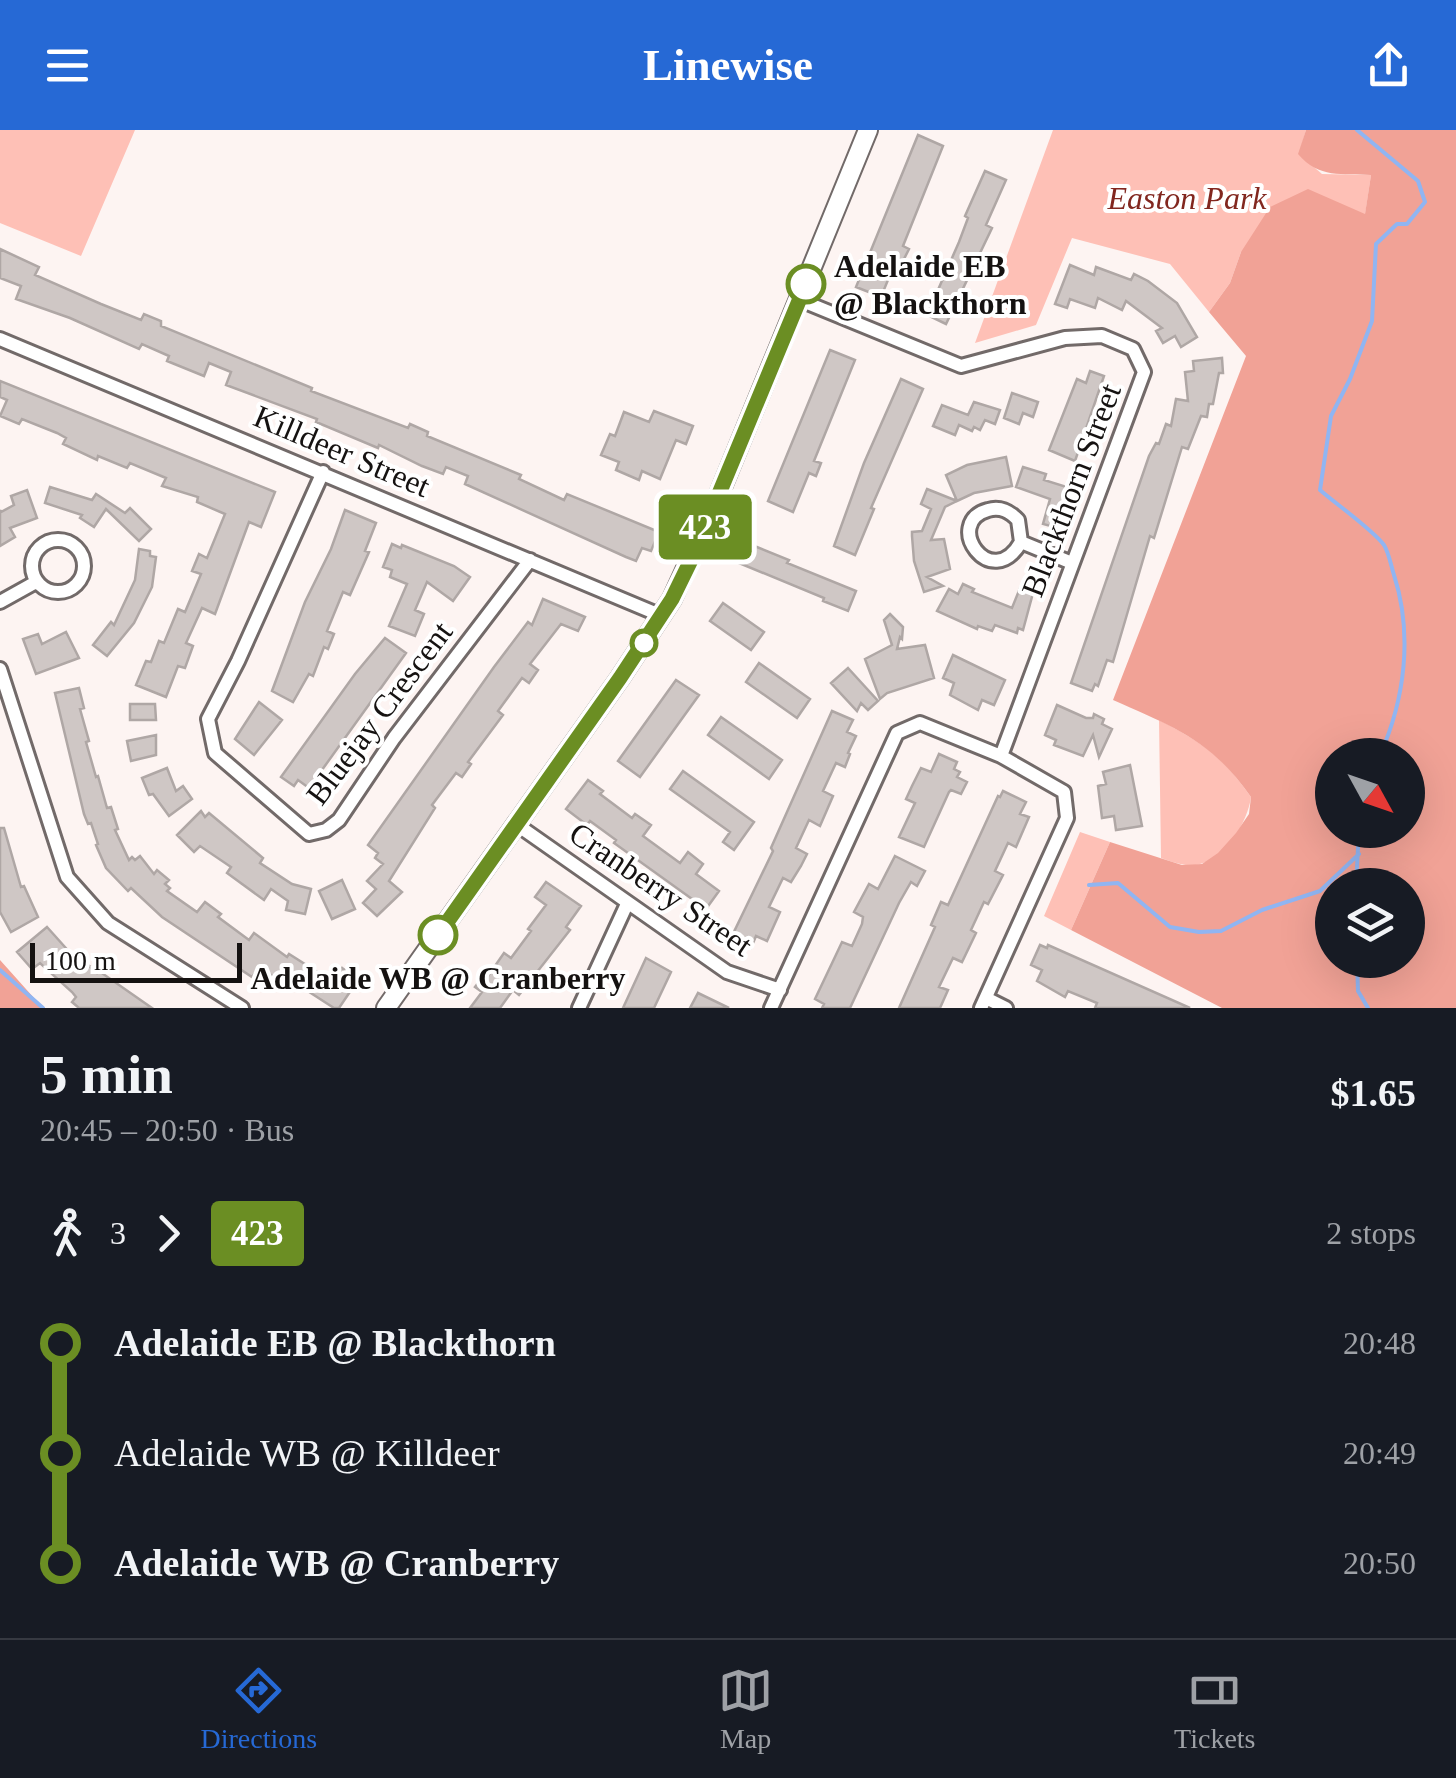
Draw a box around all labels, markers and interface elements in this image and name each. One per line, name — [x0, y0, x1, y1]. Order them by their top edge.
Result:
icon: menu — [40, 38, 95, 93]
icon: share — [1361, 38, 1416, 93]
text: Linewise — [643, 40, 813, 90]
park label: Easton Park — [1106, 180, 1267, 216]
place label: Adelaide EB @ Blackthorn — [834, 248, 1027, 321]
marker: Adelaide EB @ Blackthorn — [787, 265, 825, 303]
street label: Blackthorn Street — [1014, 378, 1128, 601]
street label: Killdeer Street — [249, 398, 435, 504]
line badge: 423 — [648, 494, 762, 560]
text: 423 — [679, 508, 731, 547]
street label: Bluejay Crescent — [299, 614, 459, 811]
unlabelled marker — [631, 630, 657, 656]
north arrow — [1315, 738, 1425, 848]
map controls — [1315, 738, 1425, 978]
street label: Cranberry Street — [563, 815, 759, 963]
button: layers — [1315, 868, 1425, 978]
marker: Adelaide WB @ Cranberry — [419, 916, 457, 954]
scale bar — [30, 938, 242, 983]
text: 100 m — [45, 945, 116, 976]
place label: Adelaide WB @ Cranberry — [251, 960, 625, 996]
text: 5 min — [40, 1044, 173, 1105]
text: $1.65 — [1331, 1072, 1416, 1114]
text: 20:45 – 20:50 · Bus — [40, 1112, 294, 1148]
icon: walk — [40, 1206, 95, 1261]
icon: forward — [141, 1206, 196, 1261]
text: 423 — [231, 1214, 284, 1253]
text: 3 — [110, 1215, 126, 1251]
text: 2 stops — [1326, 1215, 1416, 1251]
text: Adelaide EB @ Blackthorn — [114, 1322, 556, 1364]
text: 20:48 — [1343, 1325, 1416, 1361]
text: Adelaide WB @ Killdeer — [114, 1432, 500, 1474]
text: 20:49 — [1343, 1435, 1416, 1471]
text: Adelaide WB @ Cranberry — [114, 1542, 559, 1584]
text: 20:50 — [1343, 1545, 1416, 1581]
tab: Directions — [200, 1663, 317, 1755]
tab: Map — [718, 1663, 773, 1755]
tab: Tickets — [1174, 1663, 1256, 1755]

